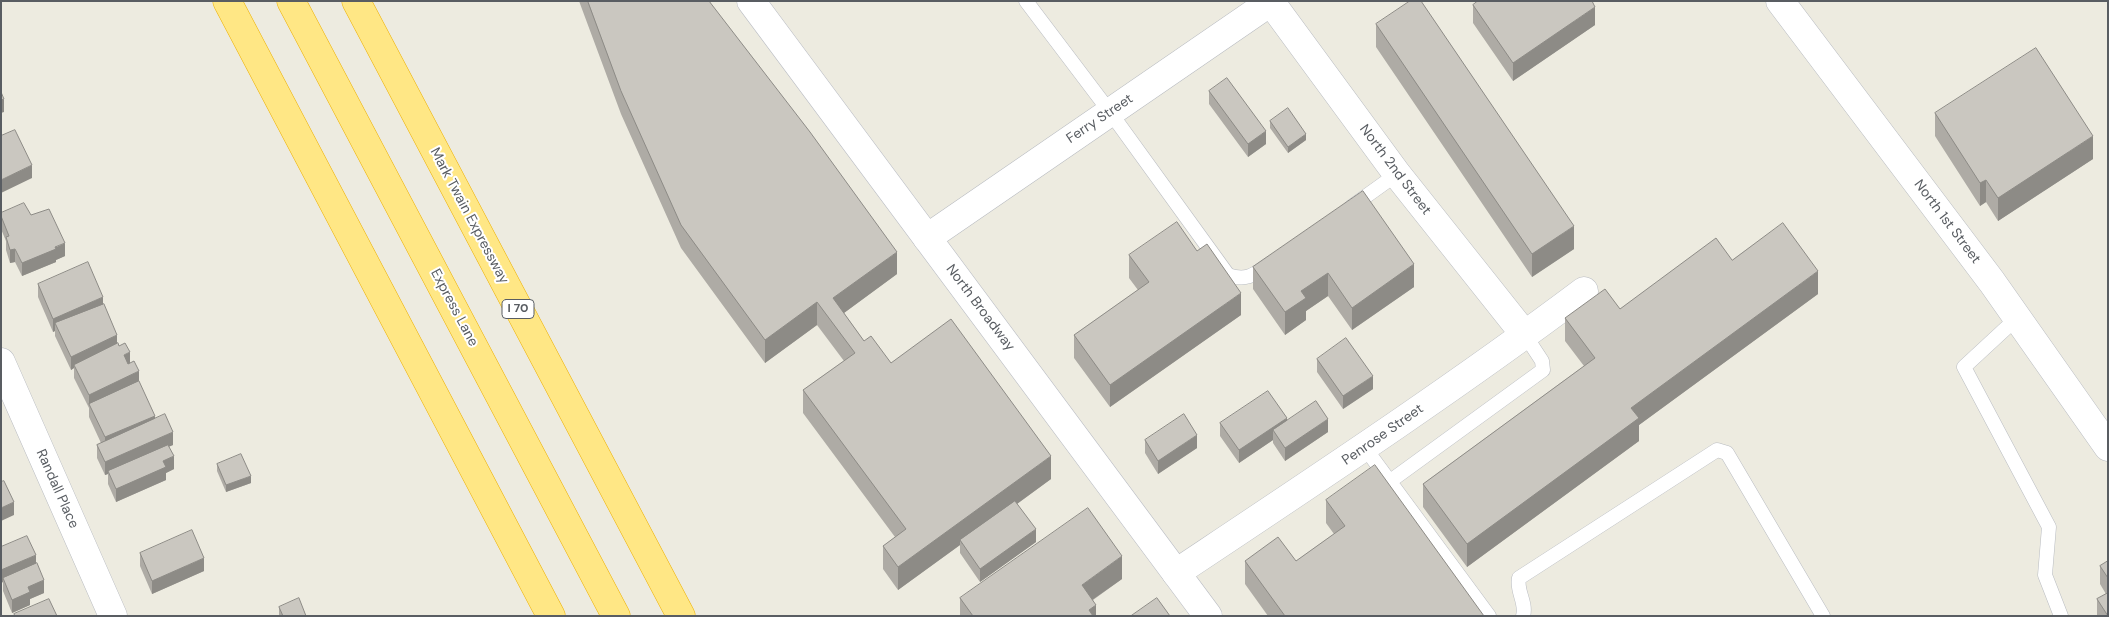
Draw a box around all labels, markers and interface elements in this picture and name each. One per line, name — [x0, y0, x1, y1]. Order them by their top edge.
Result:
street label: Ferry Street — [1064, 91, 1136, 147]
street label: North 2nd Street — [1356, 122, 1434, 218]
street label: Mark Twain Expressway — [426, 145, 512, 287]
street label: North 1st Street — [1910, 177, 1984, 267]
street label: North Broadway — [942, 261, 1018, 355]
street label: Express Lane — [427, 266, 481, 350]
road number: I 70 — [502, 300, 534, 318]
street label: Penrose Street — [1339, 401, 1427, 469]
street label: Randall Place — [32, 447, 82, 531]

